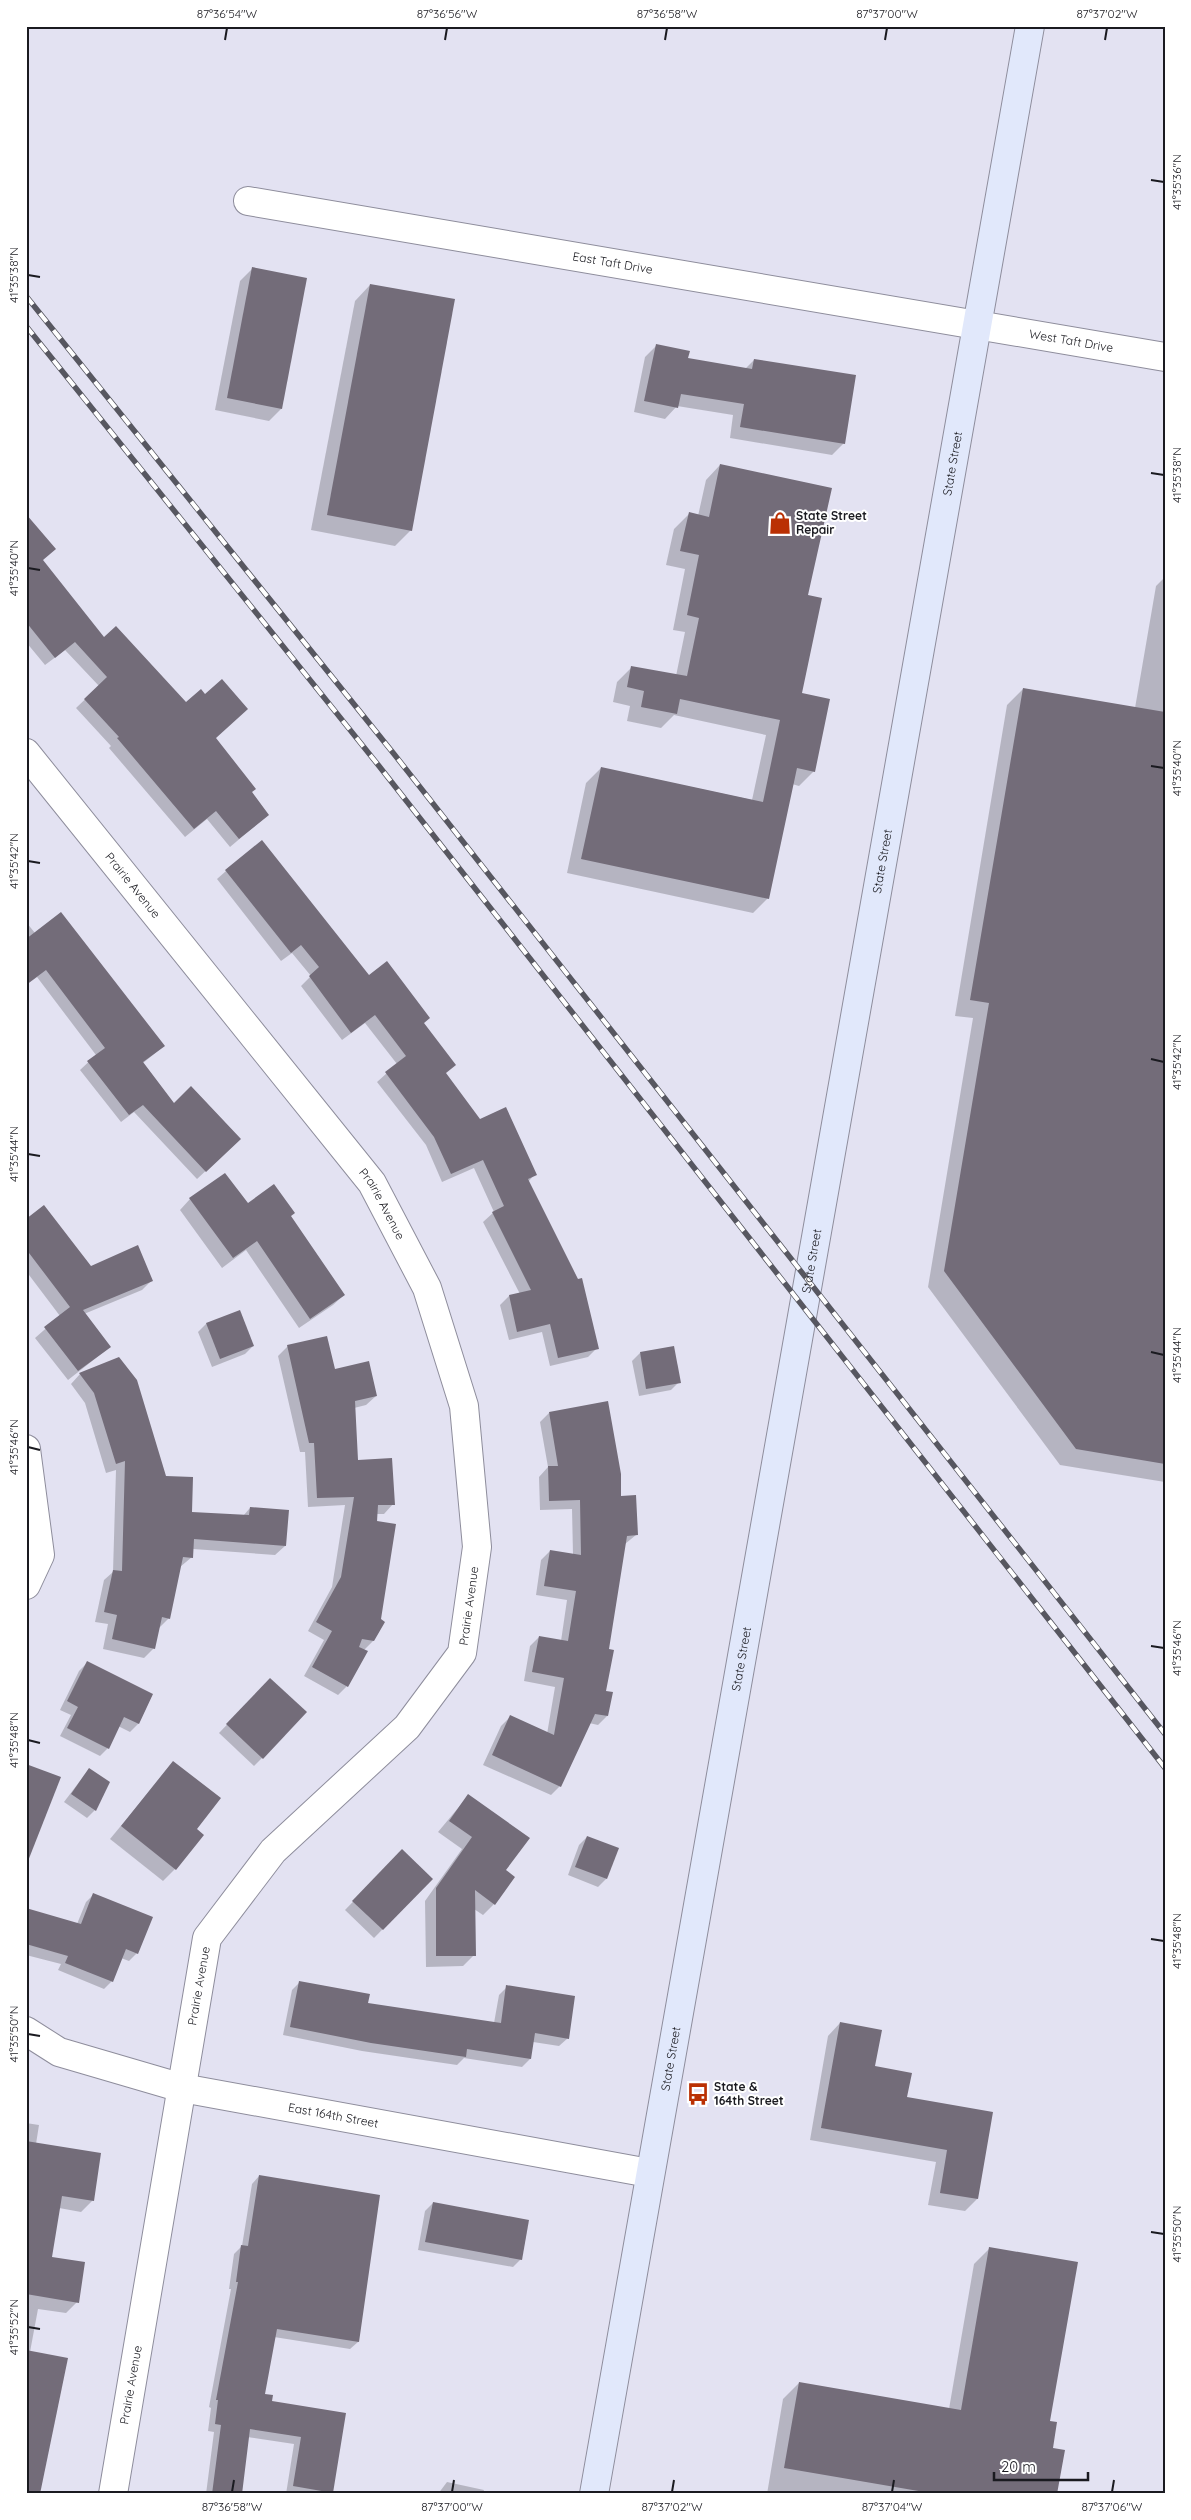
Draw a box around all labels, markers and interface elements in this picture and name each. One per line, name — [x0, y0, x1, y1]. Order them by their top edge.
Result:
text: 87°36'54"W — [197, 6, 258, 21]
text: 87°36'56"W — [417, 6, 478, 21]
text: 87°36'58"W — [637, 6, 698, 21]
text: 87°37'00"W — [856, 6, 918, 21]
text: 87°37'02"W — [1077, 6, 1138, 21]
text: 41°35'36"N — [1169, 154, 1184, 210]
text: 41°35'38"N — [6, 247, 21, 303]
street label: East Taft Drive — [572, 248, 654, 277]
street label: West Taft Drive — [1028, 326, 1115, 355]
street label: State Street — [939, 430, 965, 497]
text: 41°35'38"N — [1169, 447, 1184, 503]
place label: State Street Repair — [796, 508, 867, 537]
shop icon: State Street Repair — [767, 510, 793, 536]
text: 41°35'40"N — [6, 540, 21, 596]
text: 41°35'40"N — [1169, 740, 1184, 796]
street label: State Street — [869, 828, 895, 895]
text: 41°35'42"N — [6, 833, 21, 889]
street label: Prairie Avenue — [102, 849, 164, 921]
text: 41°35'42"N — [1169, 1034, 1184, 1090]
text: 41°35'44"N — [6, 1126, 21, 1182]
street label: Prairie Avenue — [356, 1165, 408, 1242]
street label: State Street — [798, 1228, 824, 1294]
text: 41°35'44"N — [1169, 1327, 1184, 1383]
text: 41°35'46"N — [6, 1419, 21, 1475]
street label: Prairie Avenue — [456, 1565, 482, 1646]
text: 41°35'46"N — [1169, 1620, 1184, 1676]
street label: State Street — [728, 1626, 754, 1692]
text: 41°35'48"N — [6, 1712, 21, 1768]
text: 41°35'48"N — [1169, 1913, 1184, 1969]
street label: Prairie Avenue — [184, 1945, 213, 2026]
text: 41°35'50"N — [6, 2006, 21, 2062]
street label: State Street — [657, 2025, 683, 2092]
place label: State & 164th Street — [714, 2079, 784, 2108]
bus stop icon: State & 164th Street — [685, 2081, 711, 2107]
street label: East 164th Street — [287, 2099, 380, 2131]
text: 41°35'50"N — [1169, 2206, 1184, 2262]
text: 41°35'52"N — [6, 2299, 21, 2355]
street label: Prairie Avenue — [116, 2344, 145, 2425]
scale bar — [994, 2450, 1087, 2482]
text: 20 m — [1001, 2457, 1036, 2476]
text: 87°36'58"W — [202, 2499, 263, 2514]
text: 87°37'00"W — [421, 2499, 483, 2514]
text: 87°37'02"W — [642, 2499, 703, 2514]
text: 87°37'04"W — [862, 2499, 923, 2514]
text: 87°37'06"W — [1082, 2499, 1143, 2514]

